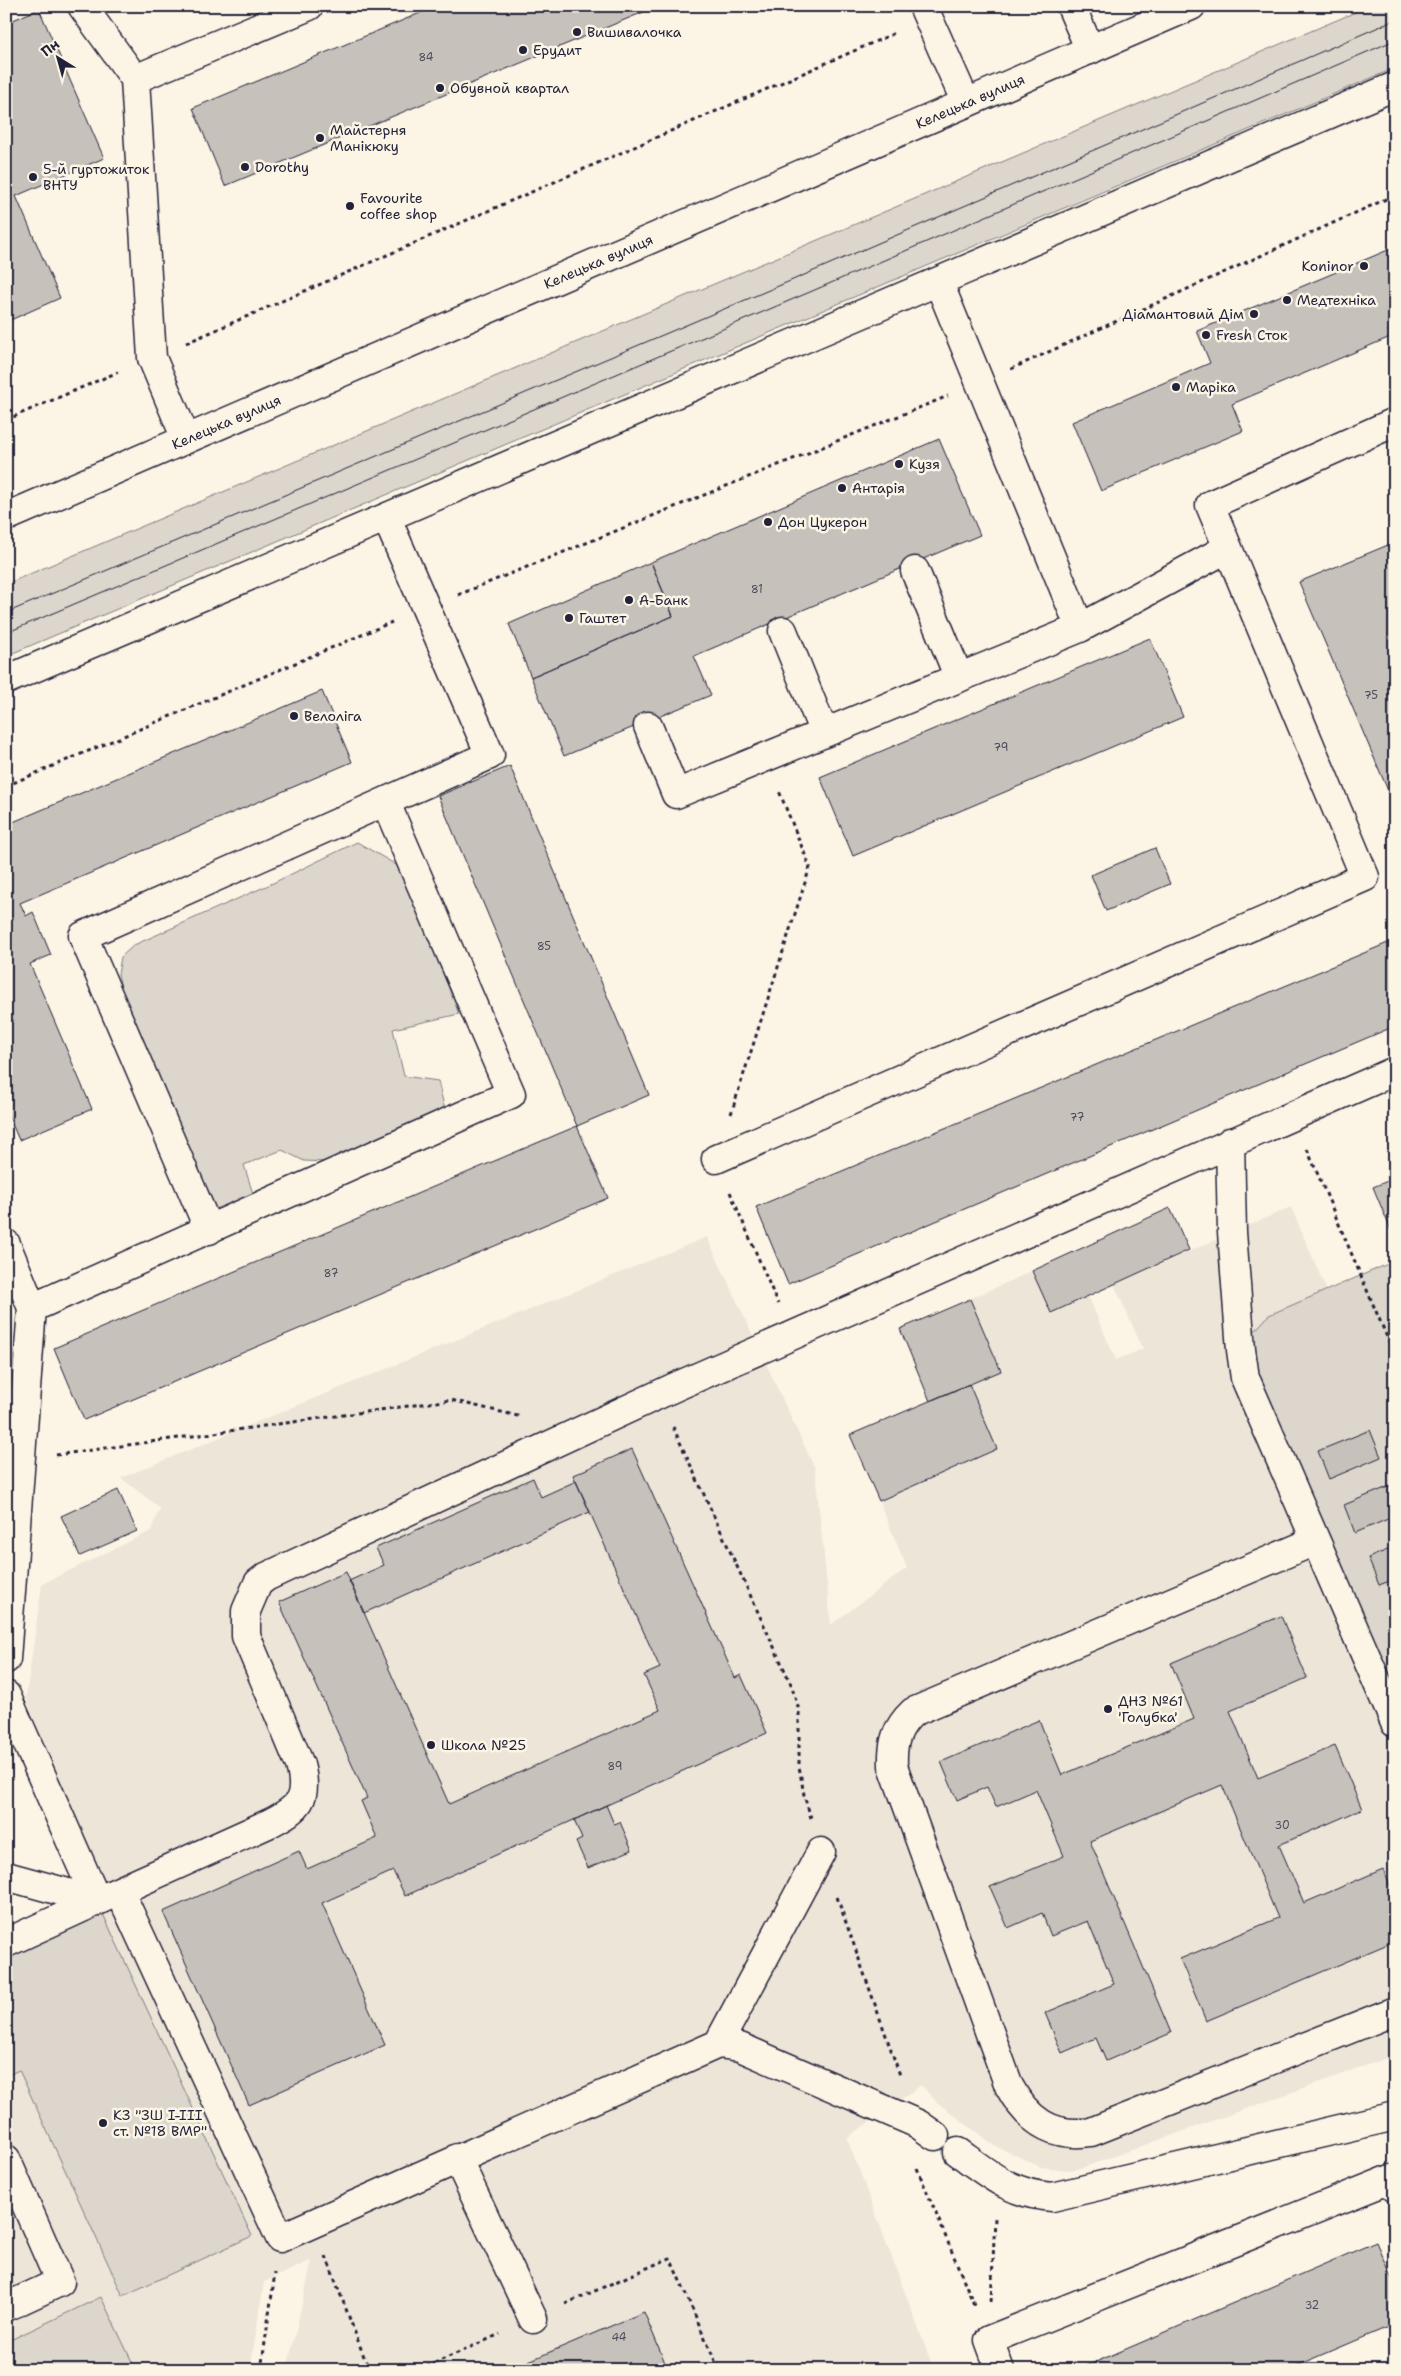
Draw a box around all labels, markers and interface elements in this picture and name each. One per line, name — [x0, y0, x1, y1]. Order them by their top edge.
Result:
place label: Вишивалочка — [587, 23, 682, 41]
marker: Вишивалочка — [571, 26, 583, 38]
north arrow — [32, 32, 82, 82]
text: Пн — [37, 35, 63, 60]
place label: Ерудит — [533, 41, 582, 59]
marker: Ерудит — [517, 44, 529, 56]
house number: 84 — [419, 50, 434, 65]
street label: Келецька вулиця — [913, 70, 1027, 133]
place label: Обувной квартал — [450, 79, 569, 97]
marker: Обувной квартал — [434, 82, 446, 94]
place label: Майстерня Манікюку — [330, 121, 406, 155]
marker: Майстерня Манікюку — [314, 132, 326, 144]
place label: Dorothy — [255, 158, 309, 176]
place label: 5-й гуртожиток ВНТУ — [43, 160, 150, 194]
marker: Dorothy — [239, 161, 251, 173]
marker: 5-й гуртожиток ВНТУ — [27, 171, 39, 183]
place label: Favourite coffee shop — [360, 189, 437, 223]
marker: Favourite coffee shop — [344, 200, 356, 212]
street label: Келецька вулиця — [541, 230, 656, 293]
place label: Koninor — [1301, 257, 1354, 275]
marker: Koninor — [1358, 260, 1370, 272]
place label: Медтехніка — [1297, 291, 1376, 309]
marker: Медтехніка — [1281, 294, 1293, 306]
place label: Діамантовий Дім — [1123, 305, 1244, 323]
marker: Діамантовий Дім — [1248, 308, 1260, 320]
place label: Fresh Сток — [1216, 326, 1288, 344]
marker: Fresh Сток — [1200, 329, 1212, 341]
place label: Маріка — [1186, 378, 1236, 396]
marker: Маріка — [1170, 381, 1182, 393]
street label: Келецька вулиця — [169, 391, 284, 453]
place label: Кузя — [909, 455, 940, 473]
marker: Кузя — [893, 458, 905, 470]
place label: Антарія — [852, 479, 905, 497]
marker: Антарія — [836, 482, 848, 494]
place label: Дон Цукерон — [778, 513, 867, 531]
marker: Дон Цукерон — [762, 516, 774, 528]
house number: 81 — [751, 582, 763, 597]
place label: А-Банк — [639, 591, 688, 609]
marker: А-Банк — [623, 594, 635, 606]
place label: Гаштет — [579, 609, 627, 627]
marker: Гаштет — [563, 612, 575, 624]
house number: 75 — [1364, 688, 1378, 703]
place label: Велоліга — [304, 707, 362, 725]
marker: Велоліга — [288, 710, 300, 722]
house number: 79 — [994, 740, 1009, 755]
house number: 85 — [537, 939, 551, 954]
house number: 77 — [1070, 1110, 1085, 1125]
house number: 87 — [324, 1266, 339, 1281]
place label: ДНЗ №61 'Голубка' — [1118, 1692, 1183, 1726]
marker: ДНЗ №61 'Голубка' — [1102, 1703, 1114, 1715]
place label: Школа №25 — [441, 1736, 526, 1754]
marker: Школа №25 — [425, 1739, 437, 1751]
house number: 89 — [608, 1759, 622, 1774]
house number: 30 — [1274, 1818, 1290, 1833]
place label: КЗ "ЗШ І-ІІІ ст. №18 ВМР" — [113, 2106, 207, 2140]
marker: КЗ "ЗШ І-ІІІ ст. №18 ВМР" — [97, 2117, 109, 2129]
house number: 32 — [1305, 2298, 1319, 2313]
house number: 44 — [611, 2330, 627, 2345]

